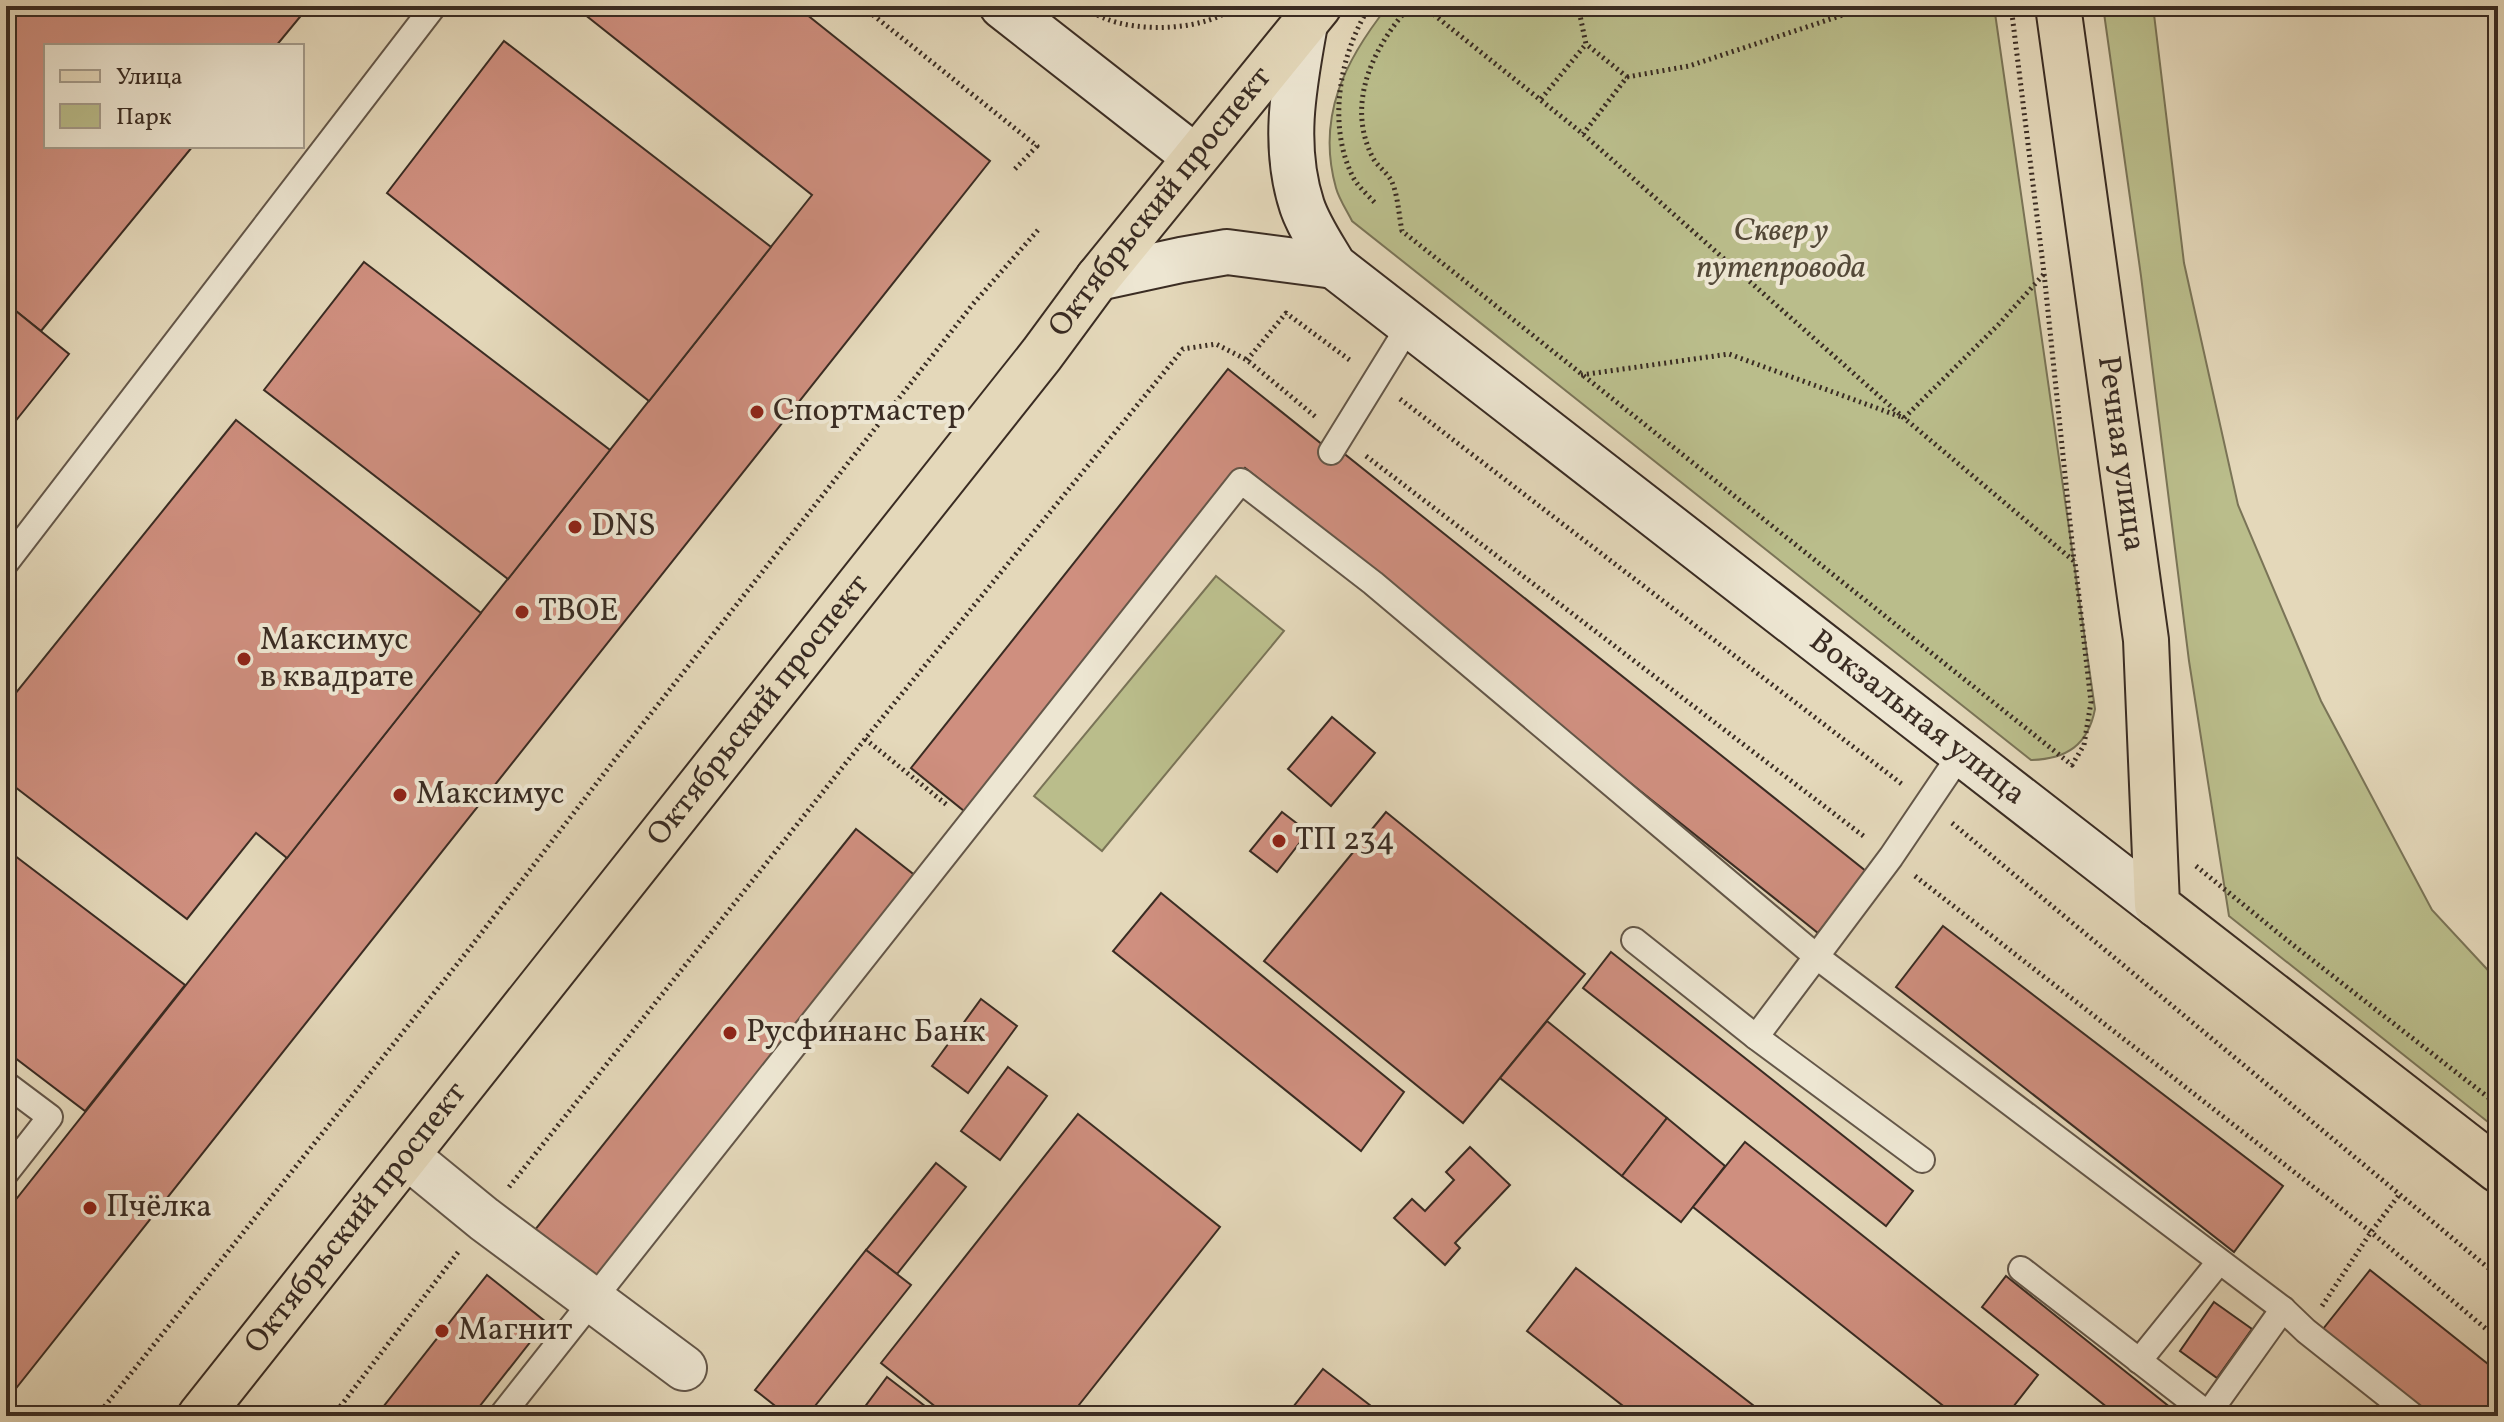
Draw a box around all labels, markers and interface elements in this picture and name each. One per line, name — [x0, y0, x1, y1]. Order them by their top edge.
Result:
legend — [44, 44, 304, 148]
street label: Октябрьский проспект — [1039, 57, 1283, 347]
text: Улица — [116, 61, 183, 95]
text: Парк — [116, 101, 172, 135]
park label: Сквер у путепровода — [1696, 210, 1866, 291]
street label: Речная улица — [2085, 353, 2155, 554]
place label: Спортмастер — [773, 390, 966, 434]
marker: Спортмастер — [748, 403, 766, 421]
place label: DNS — [591, 505, 656, 549]
marker: DNS — [566, 518, 584, 536]
street label: Октябрьский проспект — [638, 565, 881, 856]
place label: ТВОЕ — [538, 590, 618, 634]
marker: ТВОЕ — [513, 603, 531, 621]
place label: Максимус в квадрате — [260, 619, 414, 700]
street label: Вокзальная улица — [1799, 620, 2034, 817]
marker: Максимус в квадрате — [235, 650, 253, 668]
place label: Максимус — [416, 773, 565, 817]
marker: Максимус — [391, 786, 409, 804]
place label: ТП 234 — [1295, 819, 1395, 863]
marker: ТП 234 — [1270, 832, 1288, 850]
place label: Русфинанс Банк — [746, 1011, 986, 1055]
marker: Русфинанс Банк — [721, 1024, 739, 1042]
street label: Октябрьский проспект — [235, 1073, 478, 1364]
place label: Пчёлка — [106, 1186, 212, 1230]
marker: Пчёлка — [81, 1199, 99, 1217]
place label: Магнит — [458, 1309, 573, 1353]
marker: Магнит — [433, 1322, 451, 1340]

